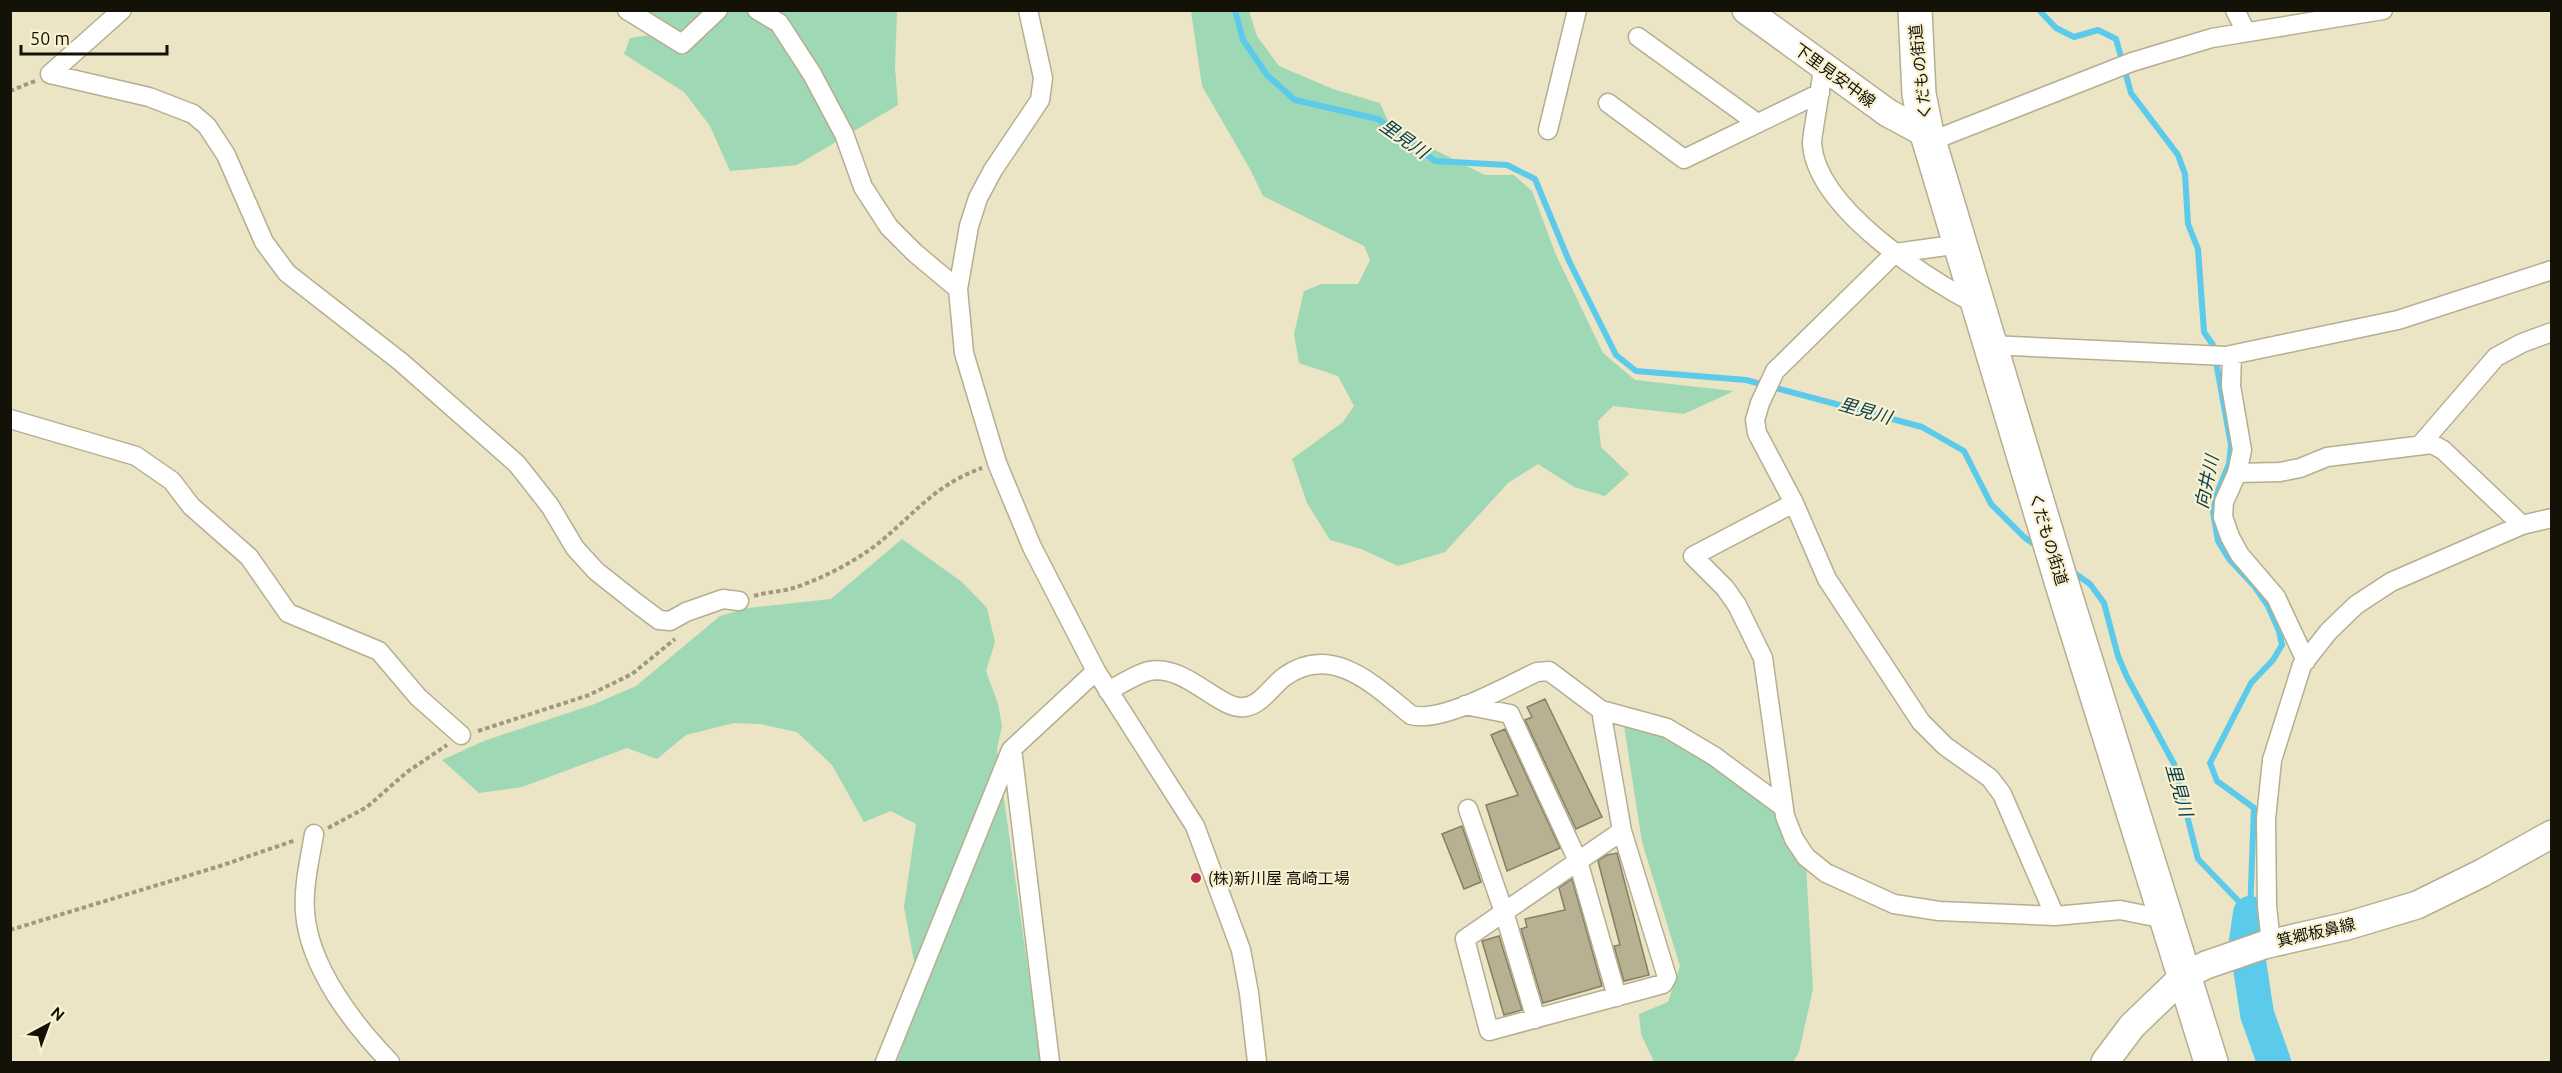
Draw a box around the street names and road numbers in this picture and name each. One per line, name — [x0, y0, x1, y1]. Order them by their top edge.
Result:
street label: くだもの街道 — [1906, 23, 1934, 121]
street label: 下里見安中線 — [1791, 40, 1879, 110]
street label: くだもの街道 — [2026, 490, 2072, 588]
street label: 箕郷板鼻線 — [2275, 914, 2357, 950]

